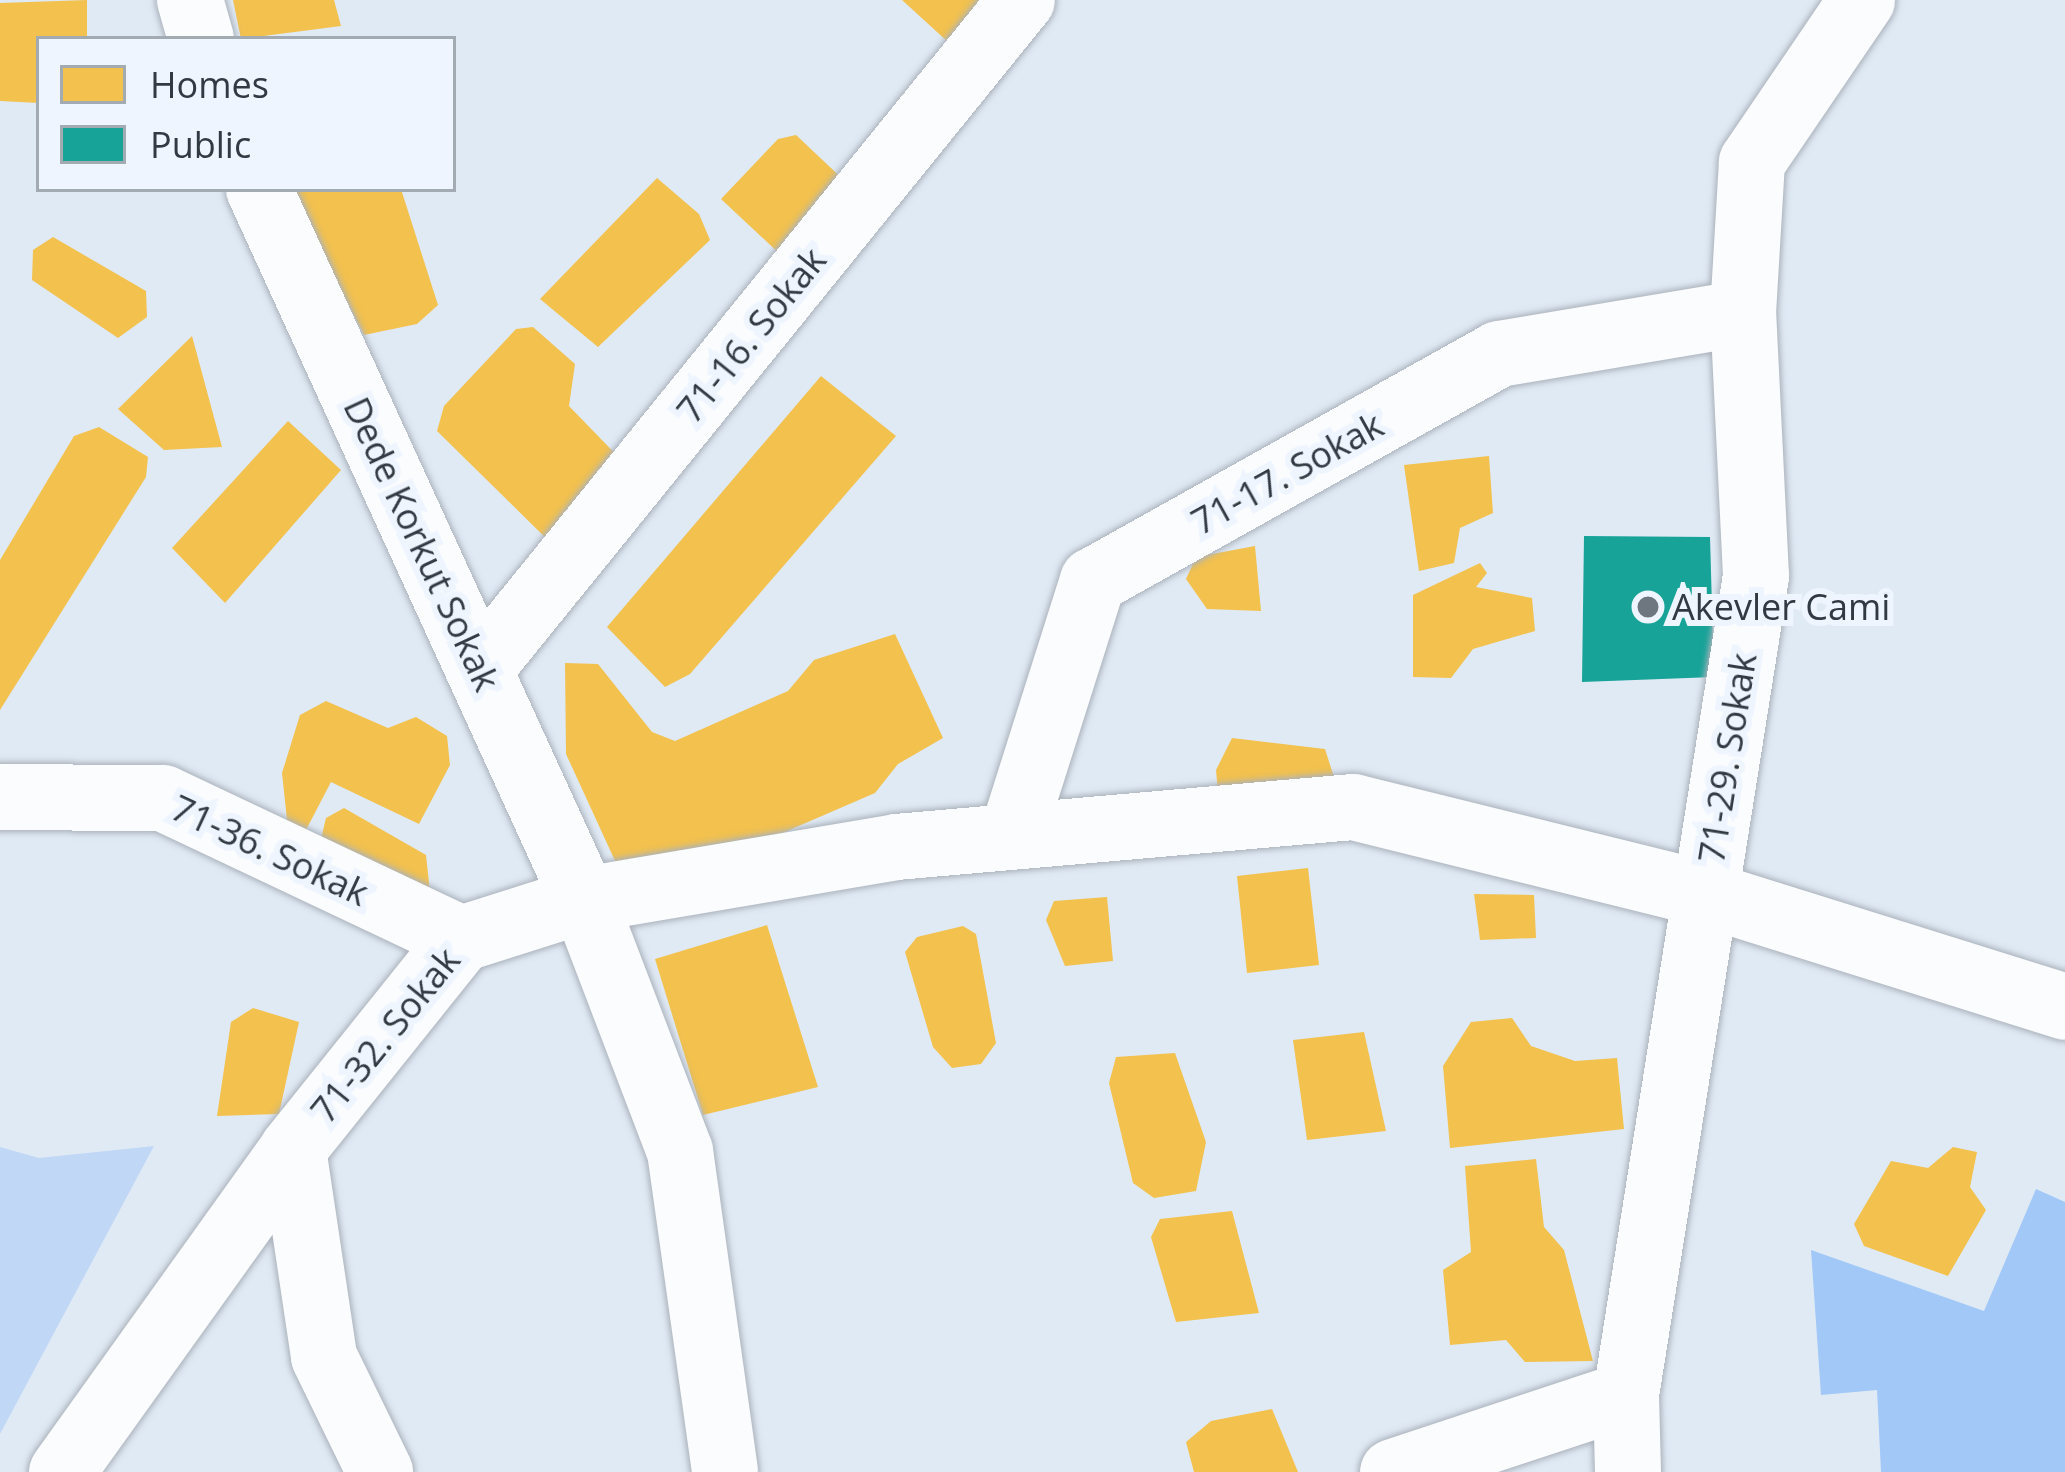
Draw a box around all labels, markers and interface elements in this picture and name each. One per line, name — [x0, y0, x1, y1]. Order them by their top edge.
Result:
legend — [36, 36, 456, 192]
text: Homes — [150, 60, 269, 109]
text: Public — [150, 120, 251, 169]
street label: 71-16. Sokak — [668, 239, 834, 431]
street label: Dede Korkut Sokak — [335, 390, 509, 698]
street label: 71-17. Sokak — [1184, 403, 1390, 543]
place label: Akevler Cami — [1672, 585, 1890, 629]
marker: Akevler Cami — [1635, 594, 1661, 620]
street label: 71-29. Sokak — [1689, 650, 1765, 866]
street label: 71-36. Sokak — [165, 786, 375, 914]
street label: 71-32. Sokak — [302, 939, 468, 1131]

